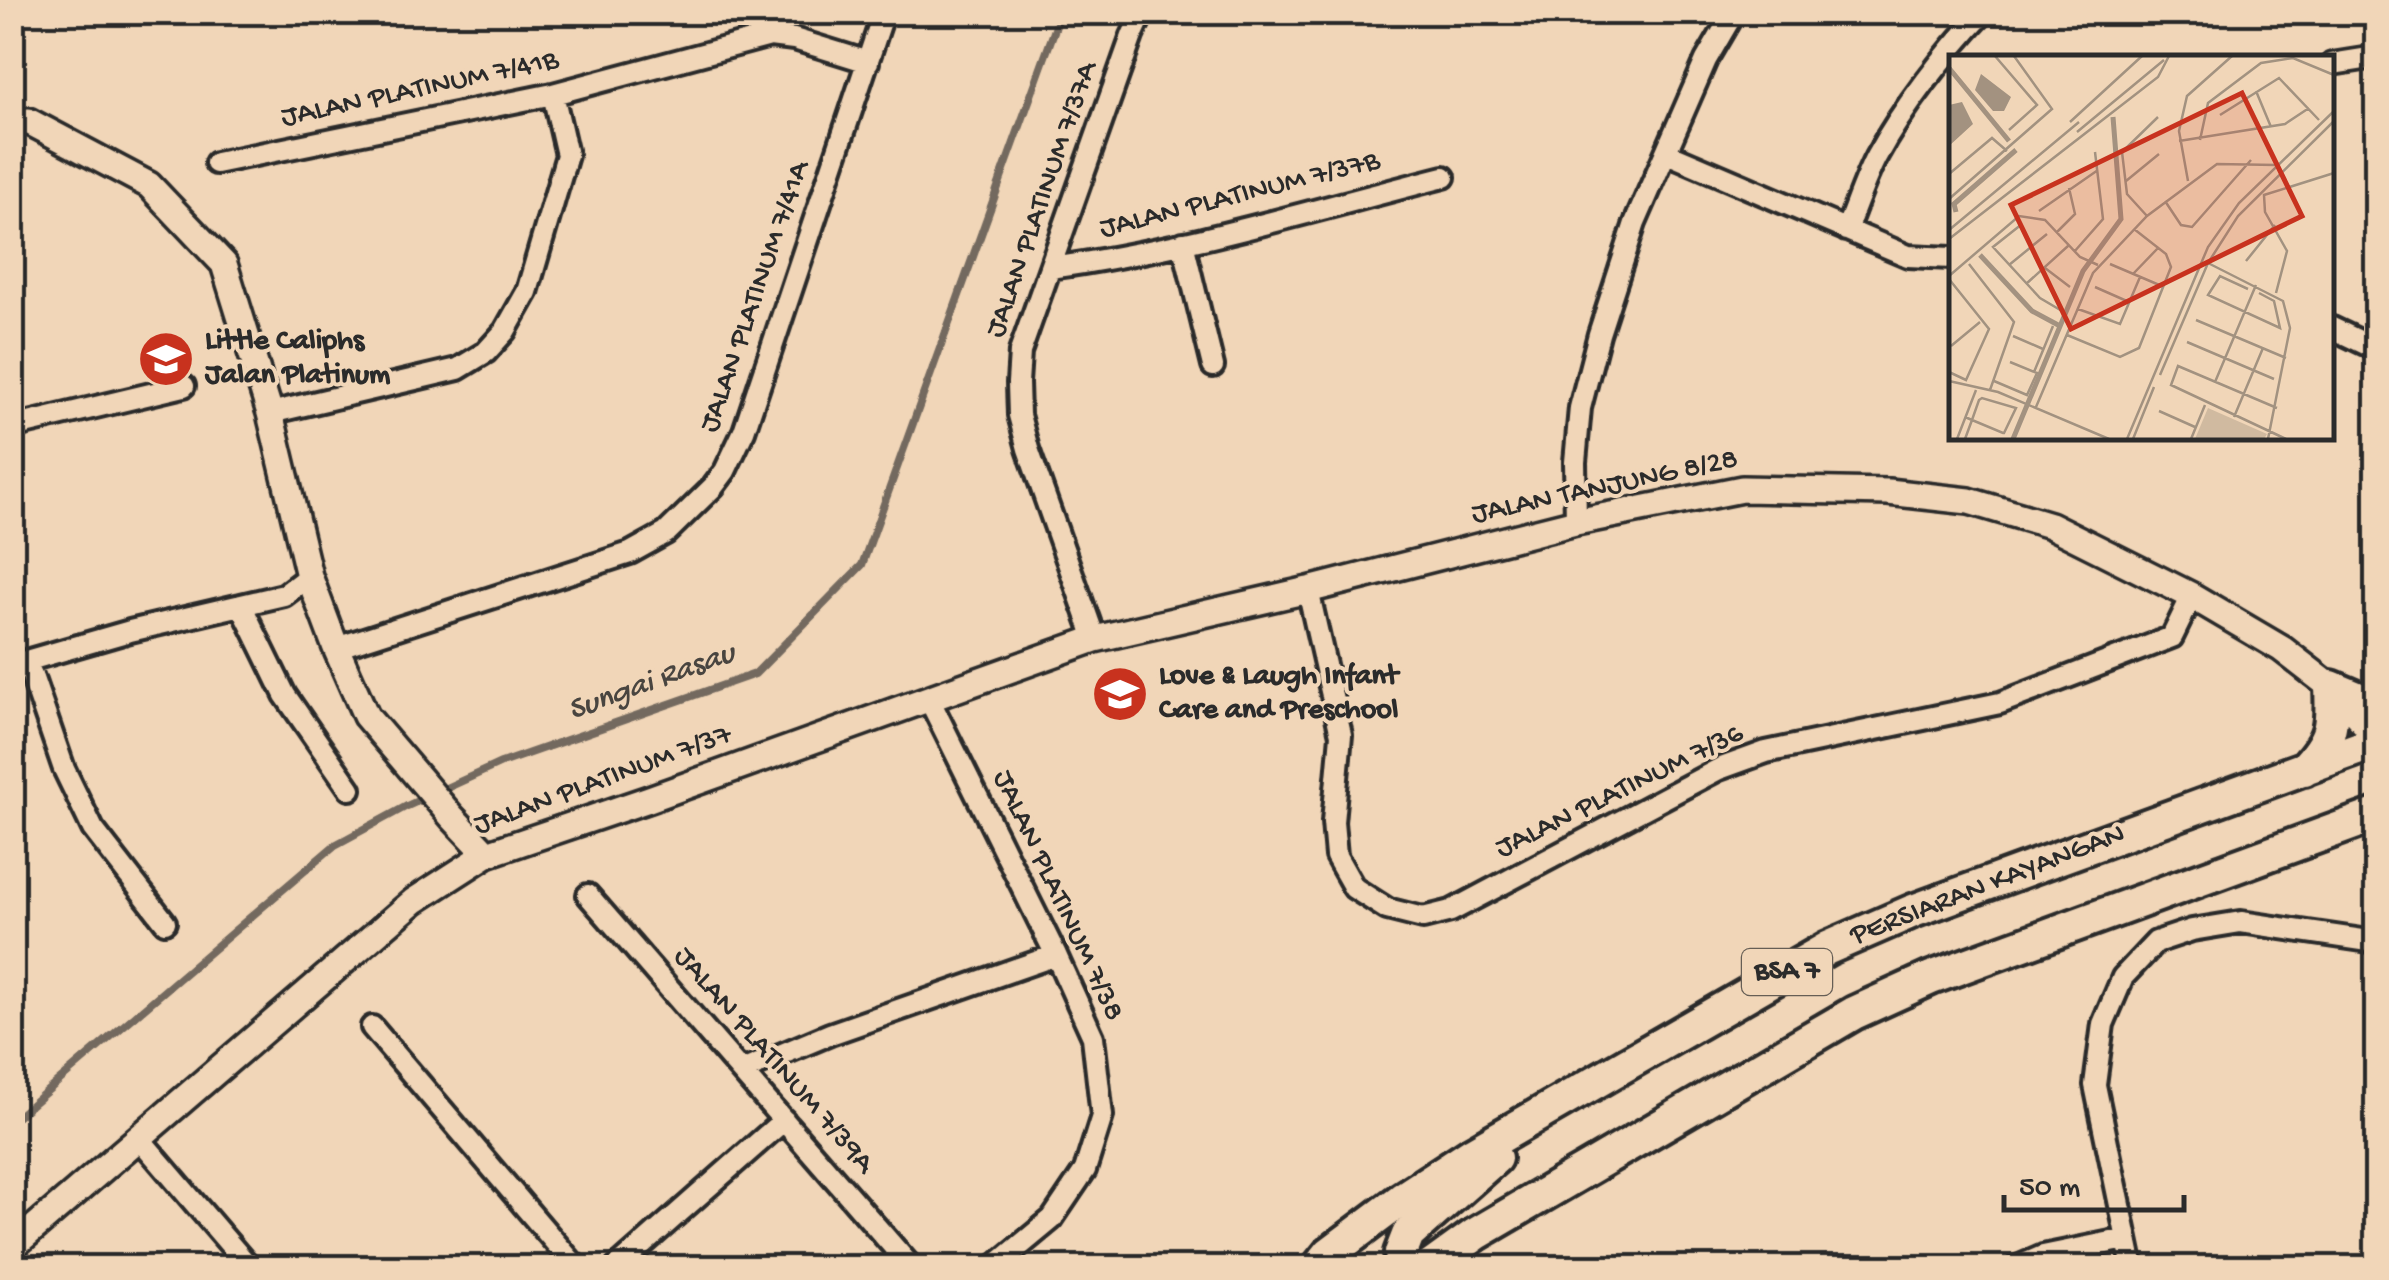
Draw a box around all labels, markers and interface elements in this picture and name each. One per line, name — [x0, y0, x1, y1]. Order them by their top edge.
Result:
street label: JALAN PLATINUM 7/41B — [278, 43, 562, 136]
inset map — [1949, 55, 2334, 440]
street label: JALAN PLATINUM 7/37A — [979, 56, 1107, 343]
street label: JALAN PLATINUM 7/37B — [1096, 144, 1384, 248]
street label: JALAN PLATINUM 7/41A — [693, 156, 819, 437]
place label: Little Caliphs Jalan Platinum — [204, 325, 391, 394]
school or university icon: Little Caliphs Jalan Platinum — [136, 329, 196, 389]
street label: JALAN TANJUNG 8/28 — [1469, 443, 1741, 533]
water label: Sungai Rasau — [563, 634, 743, 731]
place label: Love & Laugh Infant Care and Preschool — [1159, 660, 1401, 729]
school or university icon: Love & Laugh Infant Care and Preschool — [1090, 664, 1150, 724]
street label: JALAN PLATINUM 7/36 — [1490, 716, 1750, 867]
street label: JALAN PLATINUM 7/37 — [469, 718, 738, 844]
street label: JALAN PLATINUM 7/38 — [984, 765, 1130, 1027]
street label: PERSIARAN KAYANGAN — [1845, 817, 2130, 955]
street label: JALAN PLATINUM 7/39A — [665, 941, 882, 1182]
road number: BSA 7 — [1742, 949, 1832, 995]
scale bar — [2004, 1150, 2184, 1212]
text: 50 m — [2019, 1172, 2080, 1207]

